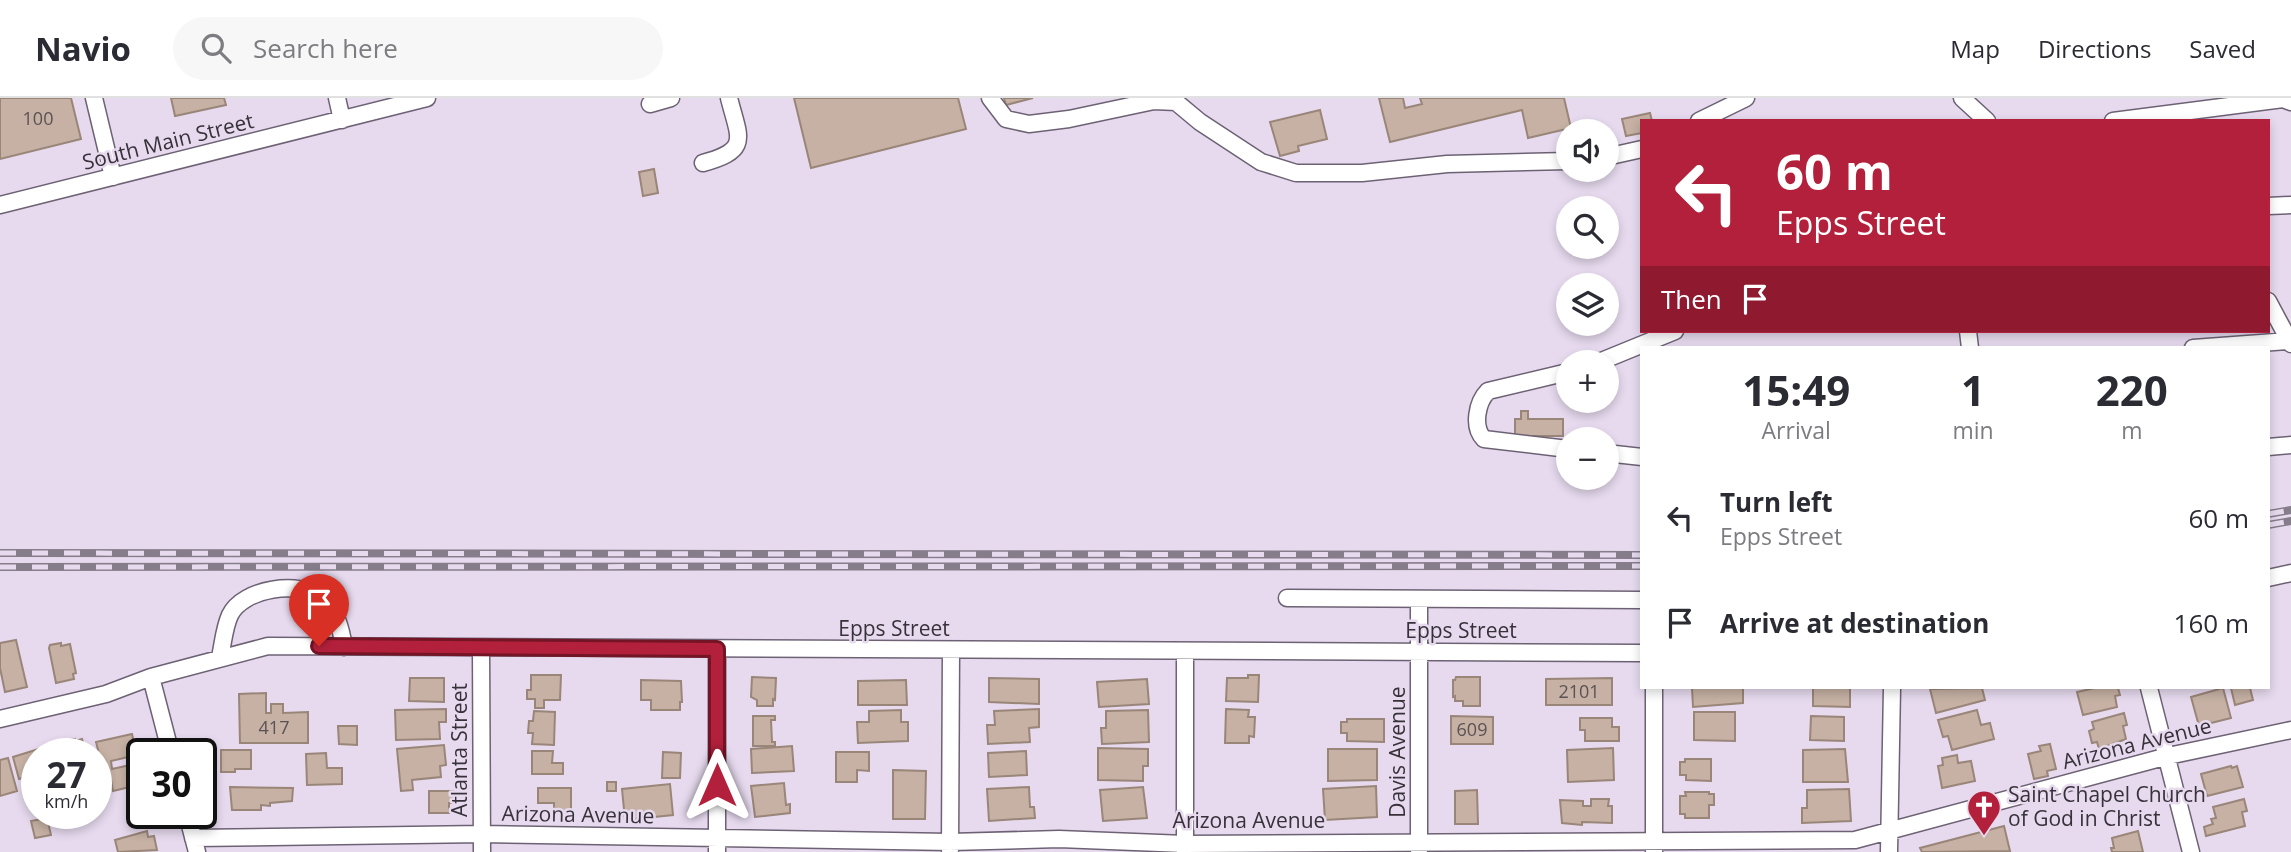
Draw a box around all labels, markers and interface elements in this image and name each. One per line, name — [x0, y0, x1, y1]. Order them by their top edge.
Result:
search box — [173, 17, 663, 80]
text: Navio — [35, 26, 131, 71]
icon: search — [197, 29, 235, 67]
text: Search here — [253, 30, 398, 66]
text: Map — [1950, 32, 2000, 65]
text: Directions — [2038, 32, 2151, 65]
text: Saved — [2189, 32, 2256, 65]
house number: 100 — [23, 106, 53, 130]
street label: South Main Street — [79, 106, 256, 176]
map controls — [1556, 119, 1619, 490]
button: sound — [1556, 119, 1619, 182]
text: 60 m — [1776, 138, 1893, 204]
icon: left — [1661, 147, 1752, 238]
button: search — [1556, 196, 1619, 259]
text: Epps Street — [1776, 201, 1946, 244]
button: layers — [1556, 273, 1619, 336]
icon: arrive — [1736, 280, 1774, 318]
text: Then — [1661, 281, 1722, 317]
button: + — [1556, 350, 1619, 413]
text: 15:49 — [1742, 361, 1850, 418]
text: 1 — [1961, 361, 1985, 418]
text: 220 — [2096, 361, 2168, 418]
text: Arrival — [1762, 414, 1831, 446]
text: min — [1952, 414, 1994, 446]
text: m — [2121, 414, 2142, 446]
button: − — [1556, 427, 1619, 490]
text: Turn left — [1720, 484, 1832, 520]
icon: left — [1661, 499, 1699, 537]
text: 60 m — [2188, 500, 2249, 536]
text: Epps Street — [1720, 520, 1842, 552]
pin — [289, 574, 349, 646]
icon: arrive — [300, 585, 338, 623]
icon: arrive — [1661, 604, 1699, 642]
text: Arrive at destination — [1720, 605, 1989, 641]
text: 160 m — [2174, 605, 2249, 641]
street label: Epps Street — [838, 614, 950, 642]
street label: Epps Street — [1405, 616, 1517, 644]
house number: 2101 — [1558, 679, 1600, 703]
street label: Atlanta Street — [445, 683, 473, 817]
street label: Davis Avenue — [1383, 686, 1411, 818]
street label: Arizona Avenue — [2059, 711, 2214, 775]
house number: 417 — [259, 715, 289, 739]
house number: 609 — [1457, 717, 1487, 741]
speed limit sign: 30 — [126, 738, 217, 829]
position arrow — [680, 748, 754, 822]
text: 27 — [46, 751, 87, 798]
place label: Saint Chapel Church of God in Christ — [2008, 780, 2206, 832]
church icon: Saint Chapel Church of God in Christ — [1965, 788, 2003, 837]
text: km/h — [45, 789, 88, 813]
street label: Arizona Avenue — [501, 799, 655, 829]
street label: Arizona Avenue — [1173, 806, 1325, 834]

